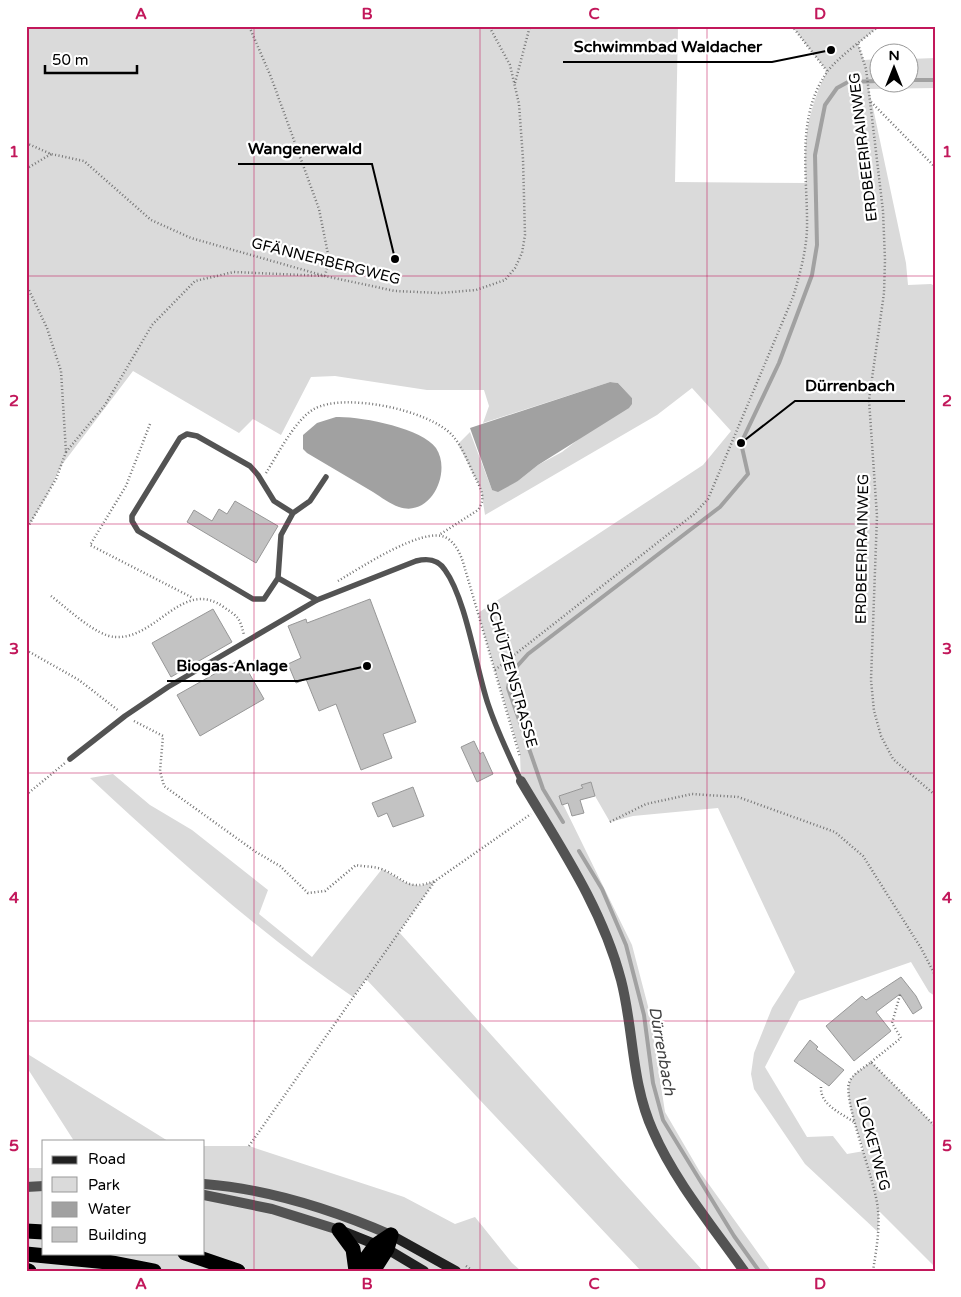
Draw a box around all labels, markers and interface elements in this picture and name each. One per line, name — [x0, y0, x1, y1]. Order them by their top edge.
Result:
text: A — [135, 4, 147, 24]
text: B — [361, 4, 373, 24]
text: C — [588, 4, 600, 24]
text: D — [814, 4, 826, 24]
callout: Schwimmbad Waldacher — [563, 31, 772, 62]
text: Schwimmbad Waldacher — [574, 37, 763, 57]
scale bar — [45, 42, 138, 74]
north arrow — [868, 42, 918, 92]
text: N — [888, 47, 900, 64]
text: 50 m — [52, 51, 89, 69]
street label: ERDBEERIRAINWEG — [845, 71, 881, 223]
callout: Wangenerwald — [238, 133, 372, 164]
text: Wangenerwald — [248, 139, 362, 159]
text: 1 — [9, 142, 19, 162]
text: 1 — [942, 142, 952, 162]
street label: GFÄNNERBERGWEG — [249, 234, 403, 288]
callout: Dürrenbach — [795, 370, 905, 401]
text: Dürrenbach — [805, 376, 895, 396]
text: 2 — [9, 391, 19, 411]
text: 2 — [942, 391, 952, 411]
street label: ERDBEERIRAINWEG — [852, 474, 872, 624]
street label: SCHÜTZENSTRASSE — [483, 600, 541, 750]
text: 3 — [9, 639, 19, 659]
text: 3 — [942, 639, 952, 659]
callout: Biogas-Anlage — [167, 650, 298, 681]
text: Biogas-Anlage — [176, 656, 288, 676]
text: 4 — [9, 888, 19, 908]
text: 4 — [942, 888, 952, 908]
water label: Dürrenbach — [644, 1005, 680, 1098]
street label: LOCKETWEG — [852, 1095, 894, 1193]
text: 5 — [9, 1136, 19, 1156]
text: 5 — [942, 1136, 952, 1156]
legend — [42, 1140, 205, 1254]
text: Road — [88, 1150, 126, 1168]
text: Park — [88, 1176, 120, 1194]
text: Water — [88, 1200, 131, 1218]
text: Building — [88, 1226, 147, 1244]
text: A — [135, 1274, 147, 1294]
text: B — [361, 1274, 373, 1294]
text: C — [588, 1274, 600, 1294]
text: D — [814, 1274, 826, 1294]

